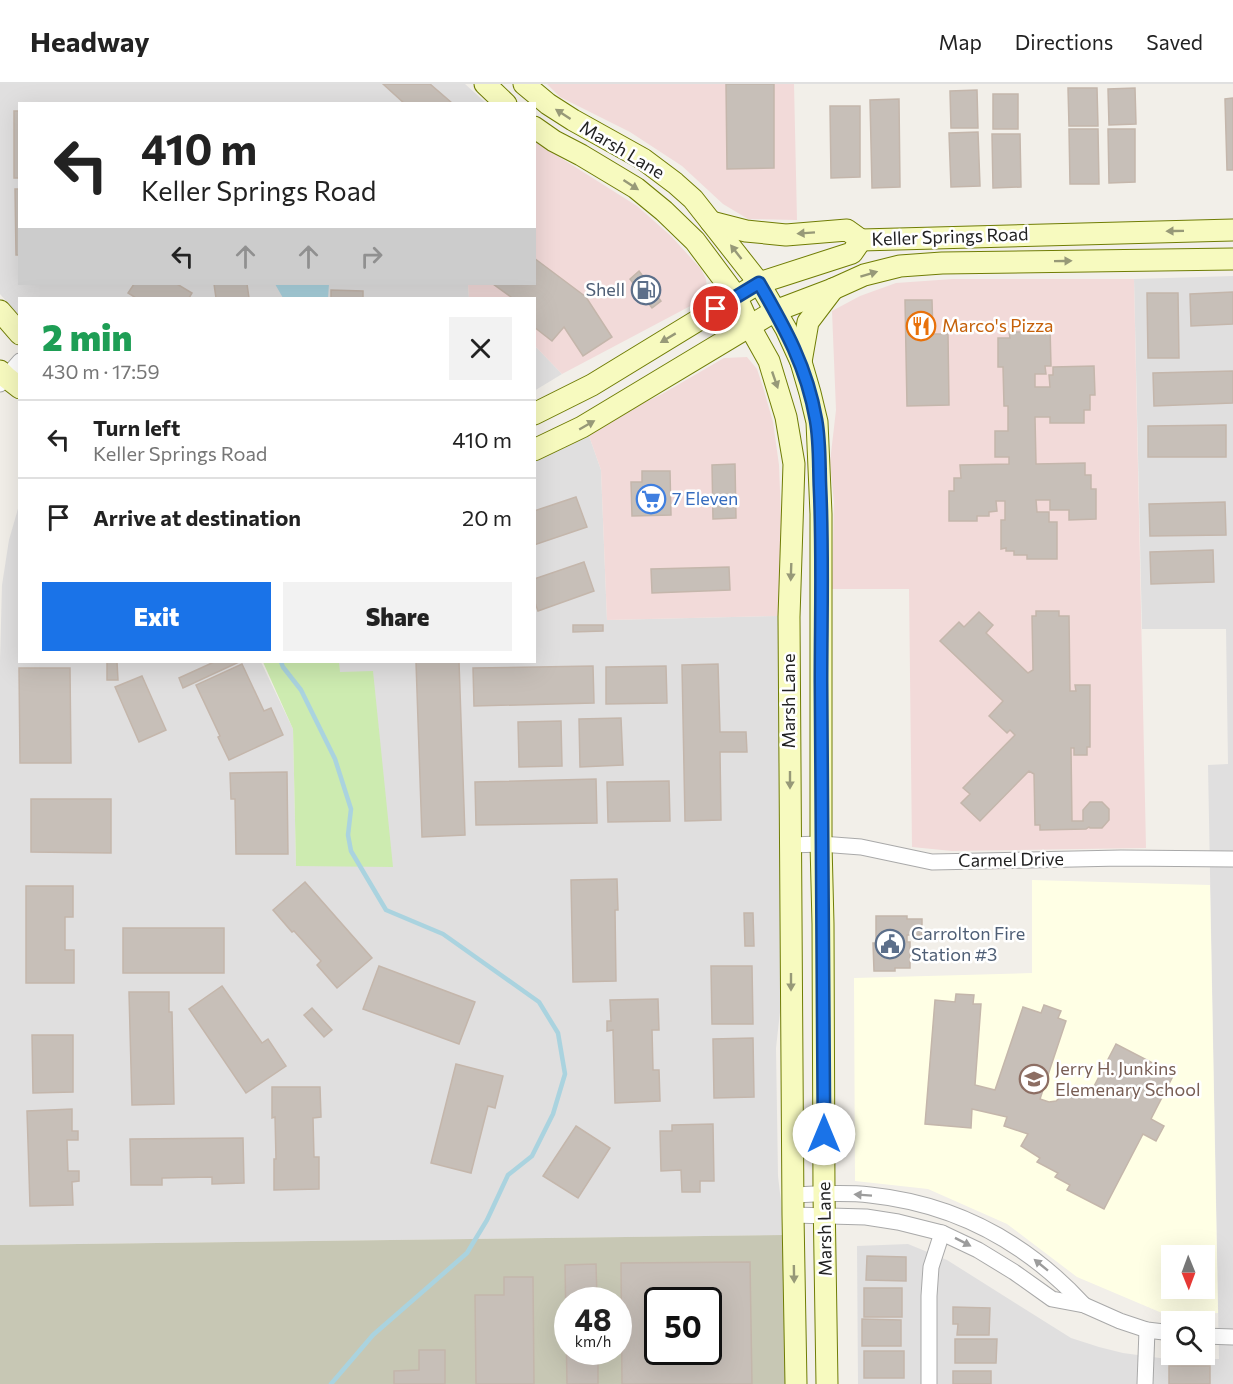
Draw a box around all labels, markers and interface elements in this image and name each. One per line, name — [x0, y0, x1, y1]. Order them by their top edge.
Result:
text: Headway — [30, 24, 150, 58]
text: Map — [939, 29, 982, 54]
text: Directions — [1015, 29, 1113, 54]
text: Saved — [1146, 29, 1203, 54]
one-way arrow — [555, 108, 571, 119]
street label: Marsh Lane — [576, 115, 669, 183]
text: 410 m — [141, 122, 257, 174]
icon: left — [42, 126, 120, 204]
text: Keller Springs Road — [141, 174, 376, 207]
one-way arrow — [622, 179, 638, 191]
street label: Keller Springs Road — [871, 222, 1029, 250]
one-way arrow — [1165, 227, 1184, 236]
one-way arrow — [797, 228, 816, 238]
icon: left — [166, 240, 199, 273]
icon: ahead — [229, 240, 262, 273]
icon: ahead — [292, 240, 325, 273]
icon: right — [355, 240, 388, 273]
one-way arrow — [729, 244, 742, 260]
one-way arrow — [1053, 256, 1072, 266]
one-way arrow — [860, 269, 878, 278]
fuel station icon: Shell — [630, 274, 662, 306]
place label: Shell — [585, 278, 625, 300]
pin — [690, 283, 741, 334]
icon: arrive — [699, 292, 732, 325]
restaurant icon: Marco's Pizza — [905, 310, 937, 342]
text: 2 min — [42, 314, 132, 358]
place label: Marco's Pizza — [942, 314, 1054, 336]
button: close — [449, 317, 512, 380]
one-way arrow — [660, 332, 676, 343]
text: 430 m · 17:59 — [42, 359, 160, 383]
one-way arrow — [770, 371, 780, 389]
text: Turn left — [93, 414, 180, 441]
one-way arrow — [579, 419, 595, 430]
icon: left — [42, 423, 75, 456]
text: 410 m — [452, 426, 512, 453]
text: Keller Springs Road — [93, 441, 267, 465]
supermarket icon: 7 Eleven — [635, 483, 667, 515]
place label: 7 Eleven — [672, 487, 738, 509]
icon: arrive — [42, 501, 75, 534]
text: Arrive at destination — [93, 504, 301, 531]
text: 20 m — [462, 504, 512, 531]
one-way arrow — [786, 563, 795, 582]
button: Exit — [42, 582, 271, 651]
button: Share — [283, 582, 512, 651]
street label: Marsh Lane — [777, 654, 799, 748]
one-way arrow — [785, 771, 795, 790]
street label: Carmel Drive — [958, 847, 1064, 871]
place label: Carrolton Fire Station #3 — [911, 922, 1025, 965]
public building icon: Carrolton Fire Station #3 — [874, 928, 906, 960]
one-way arrow — [786, 973, 796, 992]
place label: Jerry H. Junkins Elemenary School — [1055, 1057, 1201, 1100]
school or university icon: Jerry H. Junkins Elemenary School — [1018, 1063, 1050, 1095]
position arrow — [792, 1102, 856, 1166]
street label: Marsh Lane — [812, 1181, 836, 1277]
one-way arrow — [854, 1190, 873, 1199]
one-way arrow — [954, 1237, 972, 1247]
north arrow — [1161, 1245, 1215, 1299]
map controls — [1161, 1245, 1215, 1365]
one-way arrow — [1034, 1260, 1049, 1272]
one-way arrow — [789, 1264, 798, 1283]
speed limit sign: 50 — [644, 1287, 722, 1365]
text: 48 — [575, 1300, 611, 1337]
button: search — [1161, 1311, 1215, 1365]
text: km/h — [575, 1332, 611, 1350]

